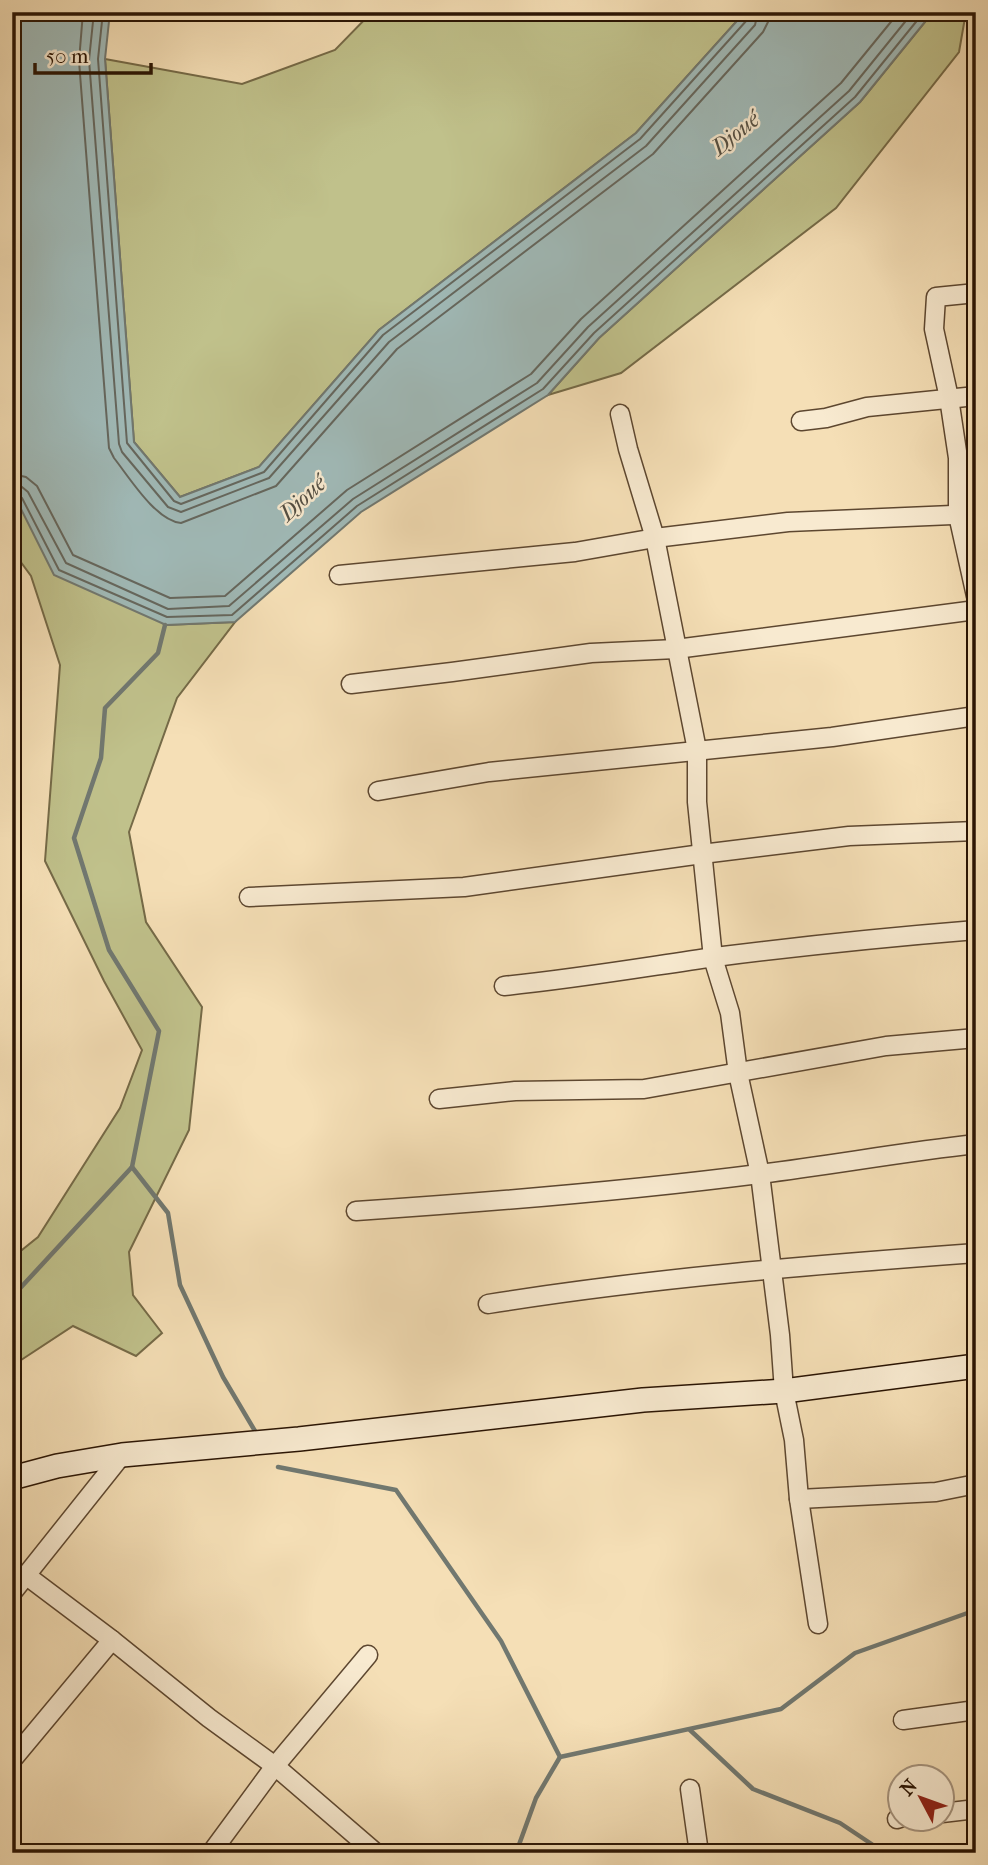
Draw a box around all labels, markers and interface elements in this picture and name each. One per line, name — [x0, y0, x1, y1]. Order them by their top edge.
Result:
scale bar — [35, 32, 150, 76]
text: 50 m — [46, 44, 89, 68]
water label: Djoué — [704, 104, 768, 162]
water label: Djoué — [272, 468, 334, 528]
north arrow — [886, 1764, 956, 1834]
text: N — [896, 1774, 922, 1800]

